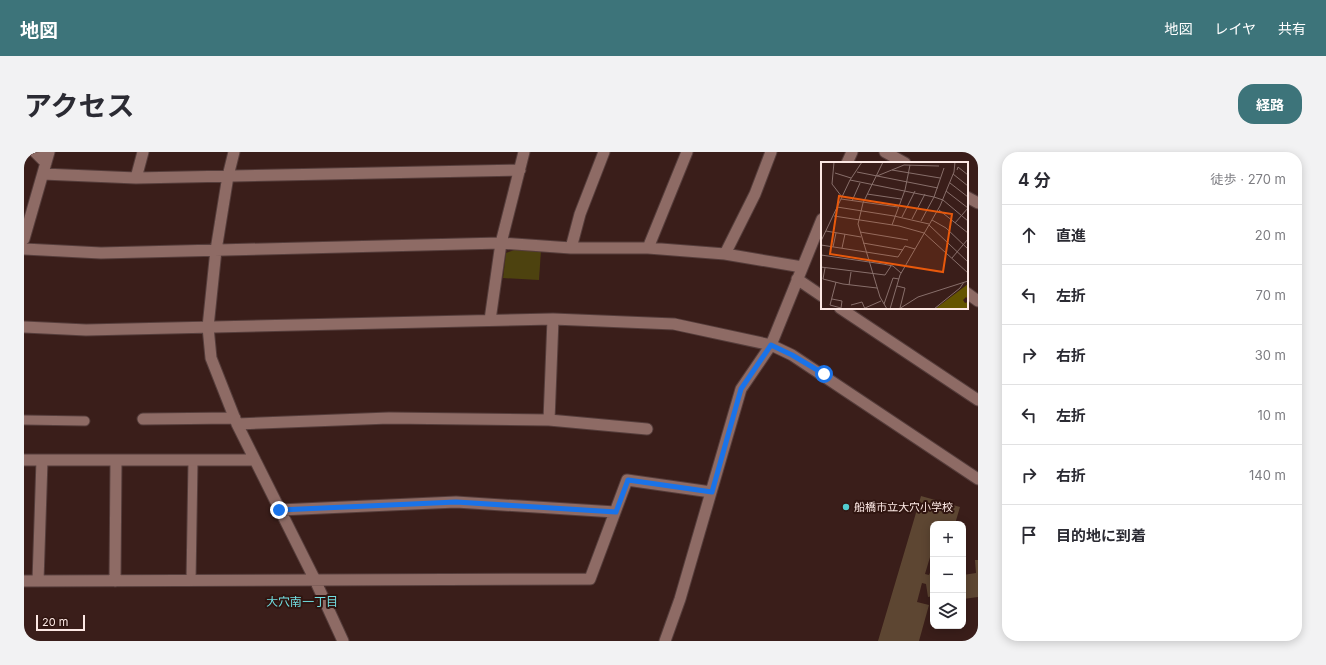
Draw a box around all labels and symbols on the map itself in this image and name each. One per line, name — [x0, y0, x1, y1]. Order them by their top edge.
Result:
inset map — [821, 162, 968, 309]
route start — [815, 365, 833, 383]
place label: 船橋市立大穴小学校 — [854, 500, 953, 514]
route end — [270, 501, 288, 519]
marker: 船橋市立大穴小学校 — [841, 502, 851, 512]
district label: 大穴南一丁目 — [266, 594, 338, 609]
scale bar — [36, 613, 85, 632]

